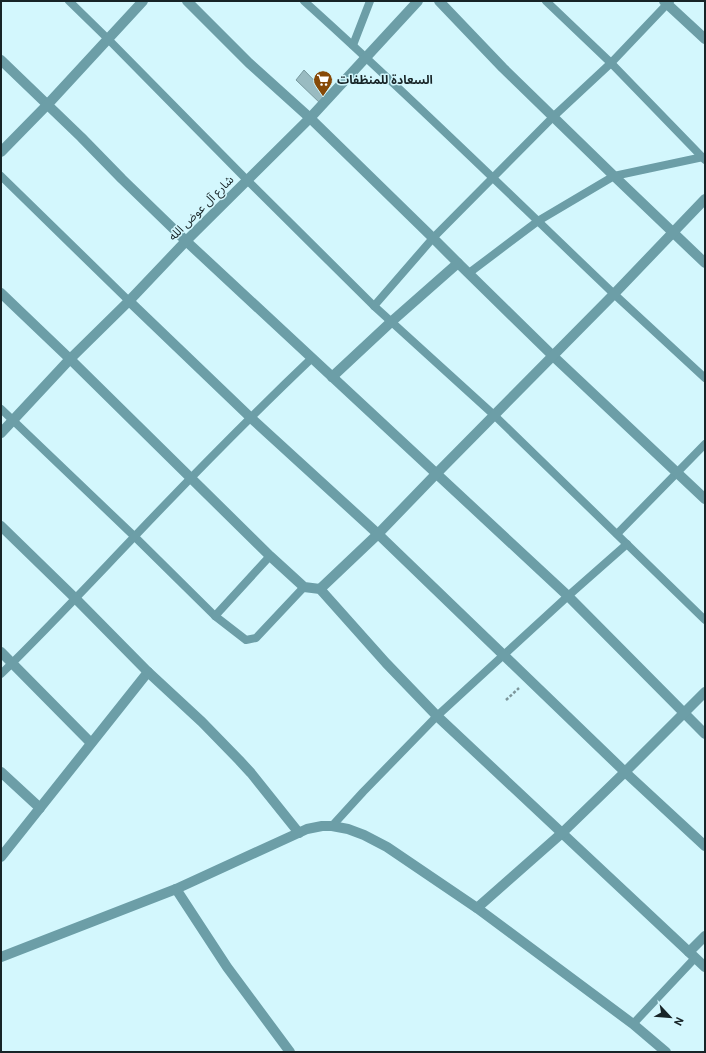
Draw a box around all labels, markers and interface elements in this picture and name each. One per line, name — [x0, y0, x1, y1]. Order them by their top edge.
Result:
supermarket icon: السعادة للمنظفات — [312, 69, 334, 97]
place label: السعادة للمنظفات — [337, 73, 433, 87]
street label: شارع آل عوض الله — [166, 173, 238, 245]
north arrow — [650, 997, 690, 1037]
text: N — [671, 1015, 686, 1028]

